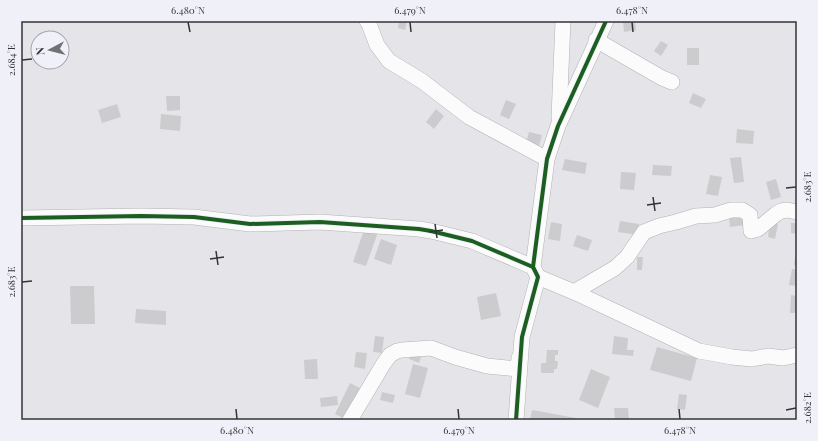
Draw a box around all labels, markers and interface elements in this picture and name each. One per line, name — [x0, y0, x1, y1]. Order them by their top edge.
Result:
text: 6.480°N — [171, 3, 205, 17]
text: 6.479°N — [394, 3, 426, 17]
text: 6.478°N — [616, 3, 648, 17]
north arrow — [30, 30, 70, 70]
text: 2.684°E — [4, 44, 18, 76]
text: N — [32, 46, 48, 56]
text: 2.683°E — [800, 171, 814, 203]
text: 2.683°E — [4, 266, 18, 298]
text: 2.682°E — [800, 392, 814, 424]
text: 6.480°N — [220, 423, 254, 437]
text: 6.479°N — [443, 423, 475, 437]
text: 6.478°N — [664, 423, 696, 437]

